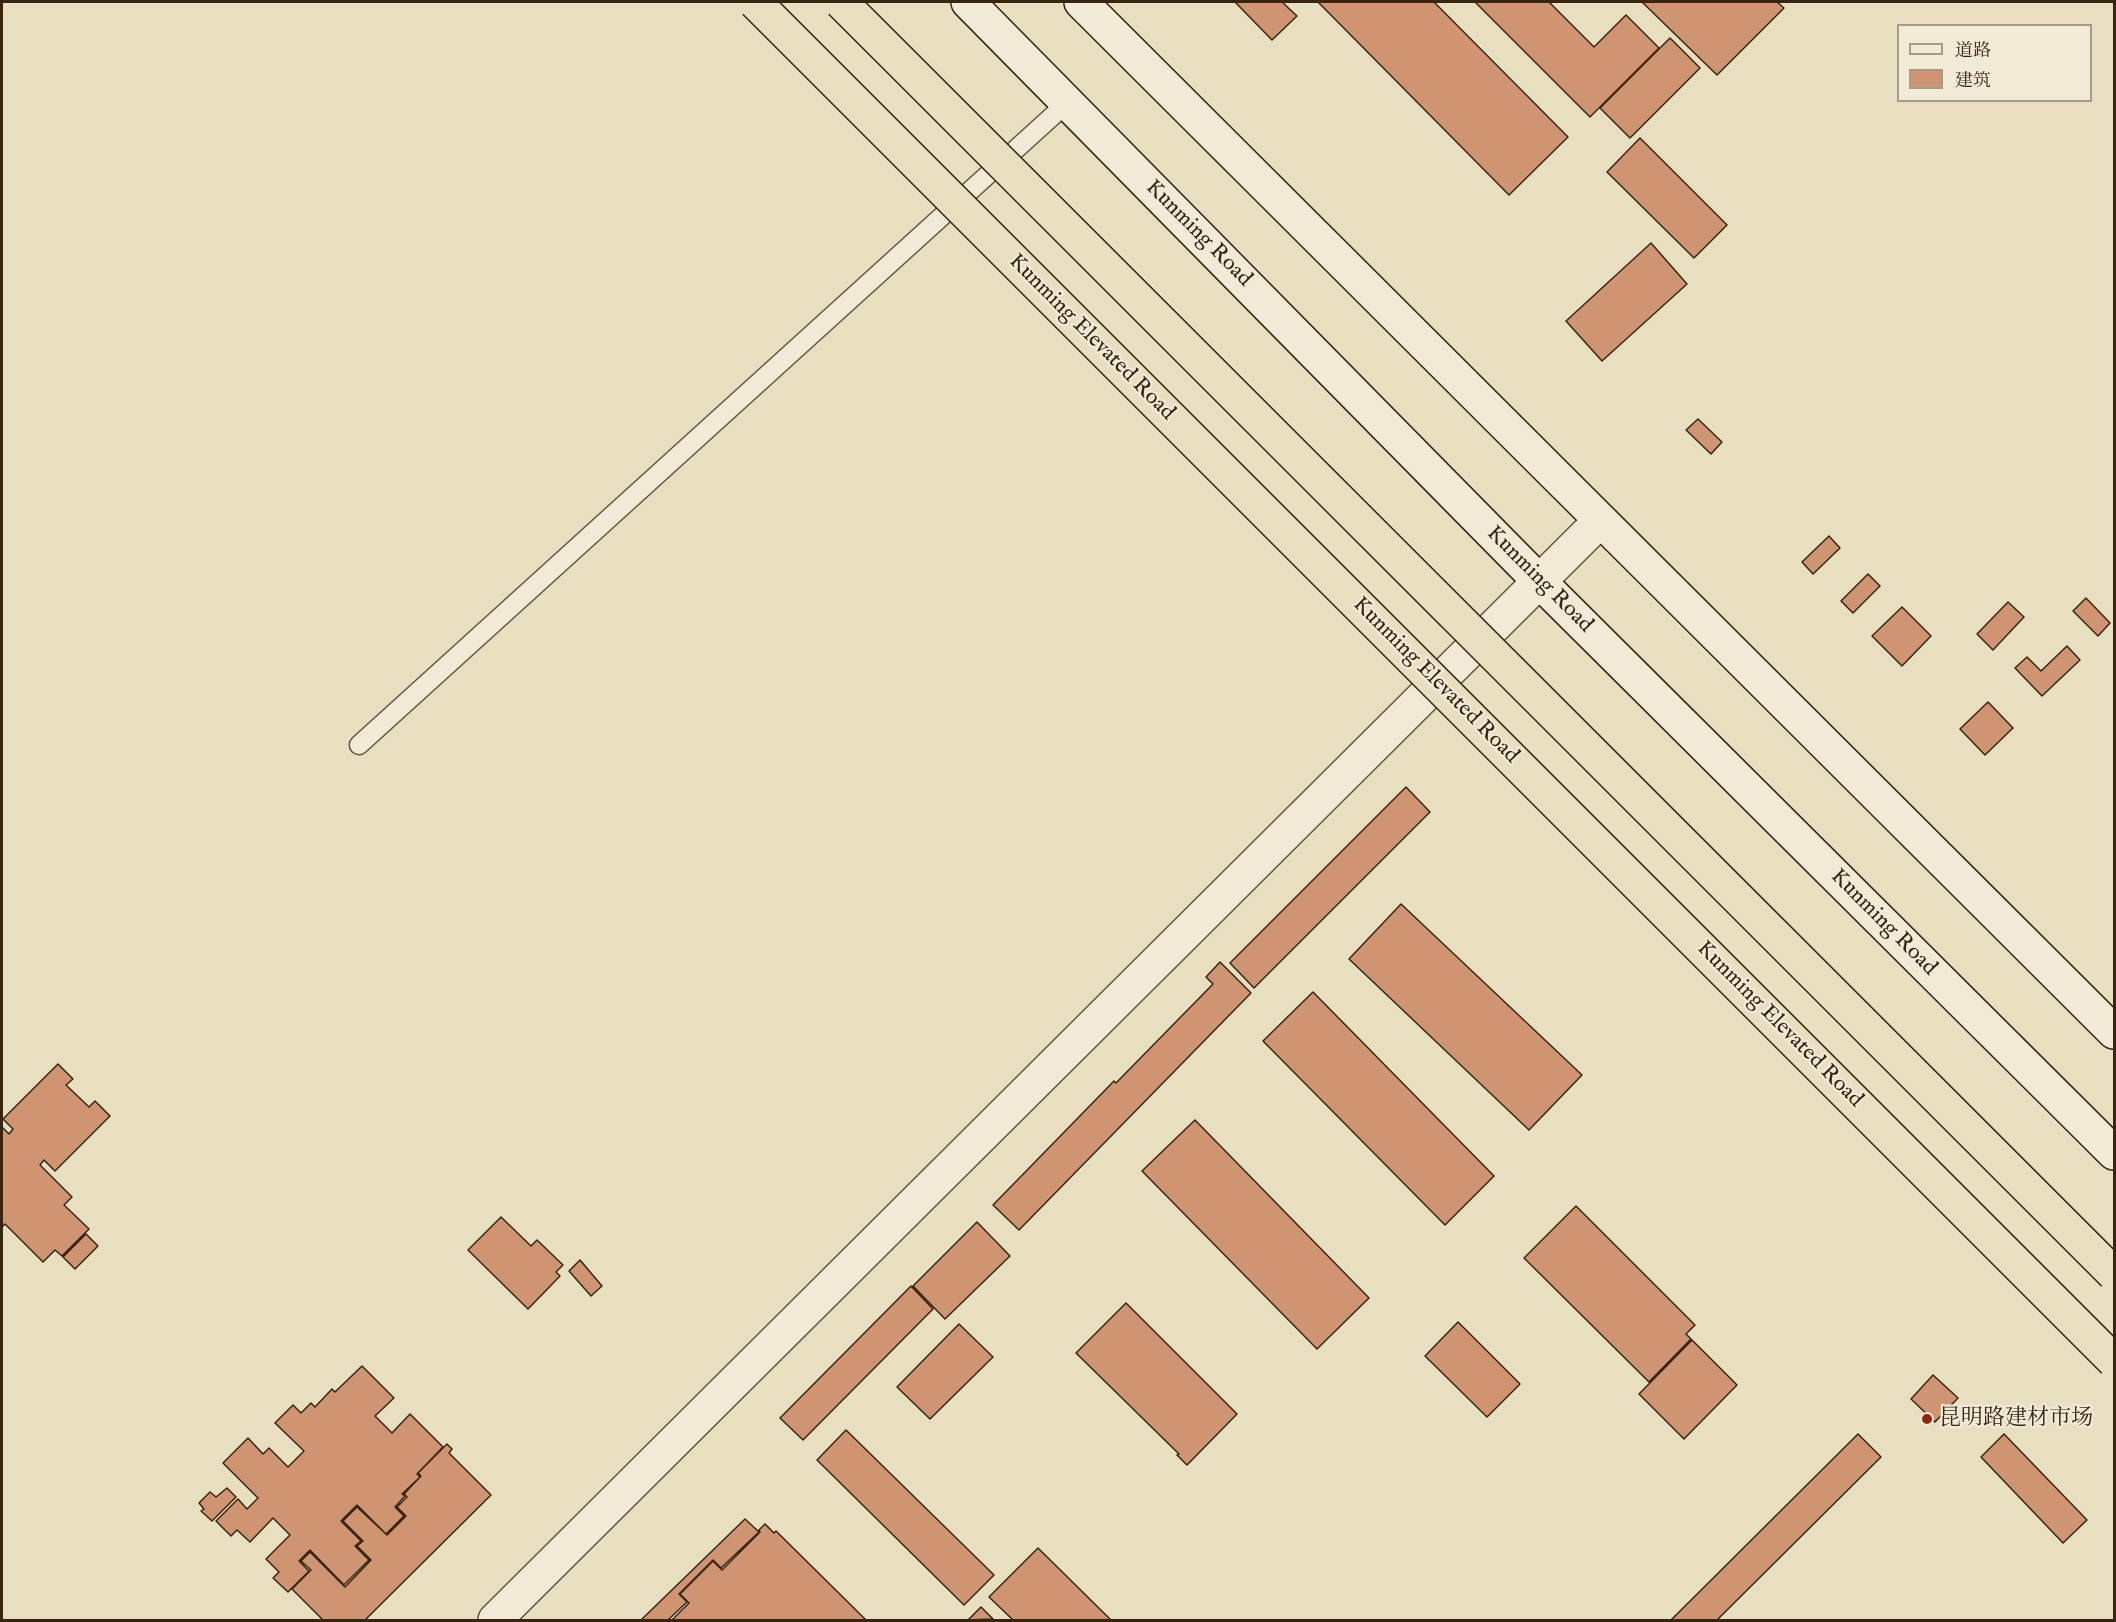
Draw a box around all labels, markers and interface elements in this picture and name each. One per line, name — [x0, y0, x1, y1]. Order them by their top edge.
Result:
legend — [1897, 24, 2092, 102]
text: 道路 — [1955, 40, 1991, 63]
text: 建筑 — [1955, 70, 1991, 93]
street label: Kunming Road — [1139, 175, 1257, 293]
street label: Kunming Elevated Road — [1002, 249, 1180, 427]
street label: Kunming Road — [1480, 521, 1598, 639]
street label: Kunming Elevated Road — [1346, 592, 1524, 770]
street label: Kunming Road — [1824, 864, 1942, 982]
street label: Kunming Elevated Road — [1690, 936, 1868, 1114]
place label: 昆明路建材市场 — [1939, 1406, 2093, 1432]
marker: 昆明路建材市场 — [1920, 1412, 1934, 1426]

